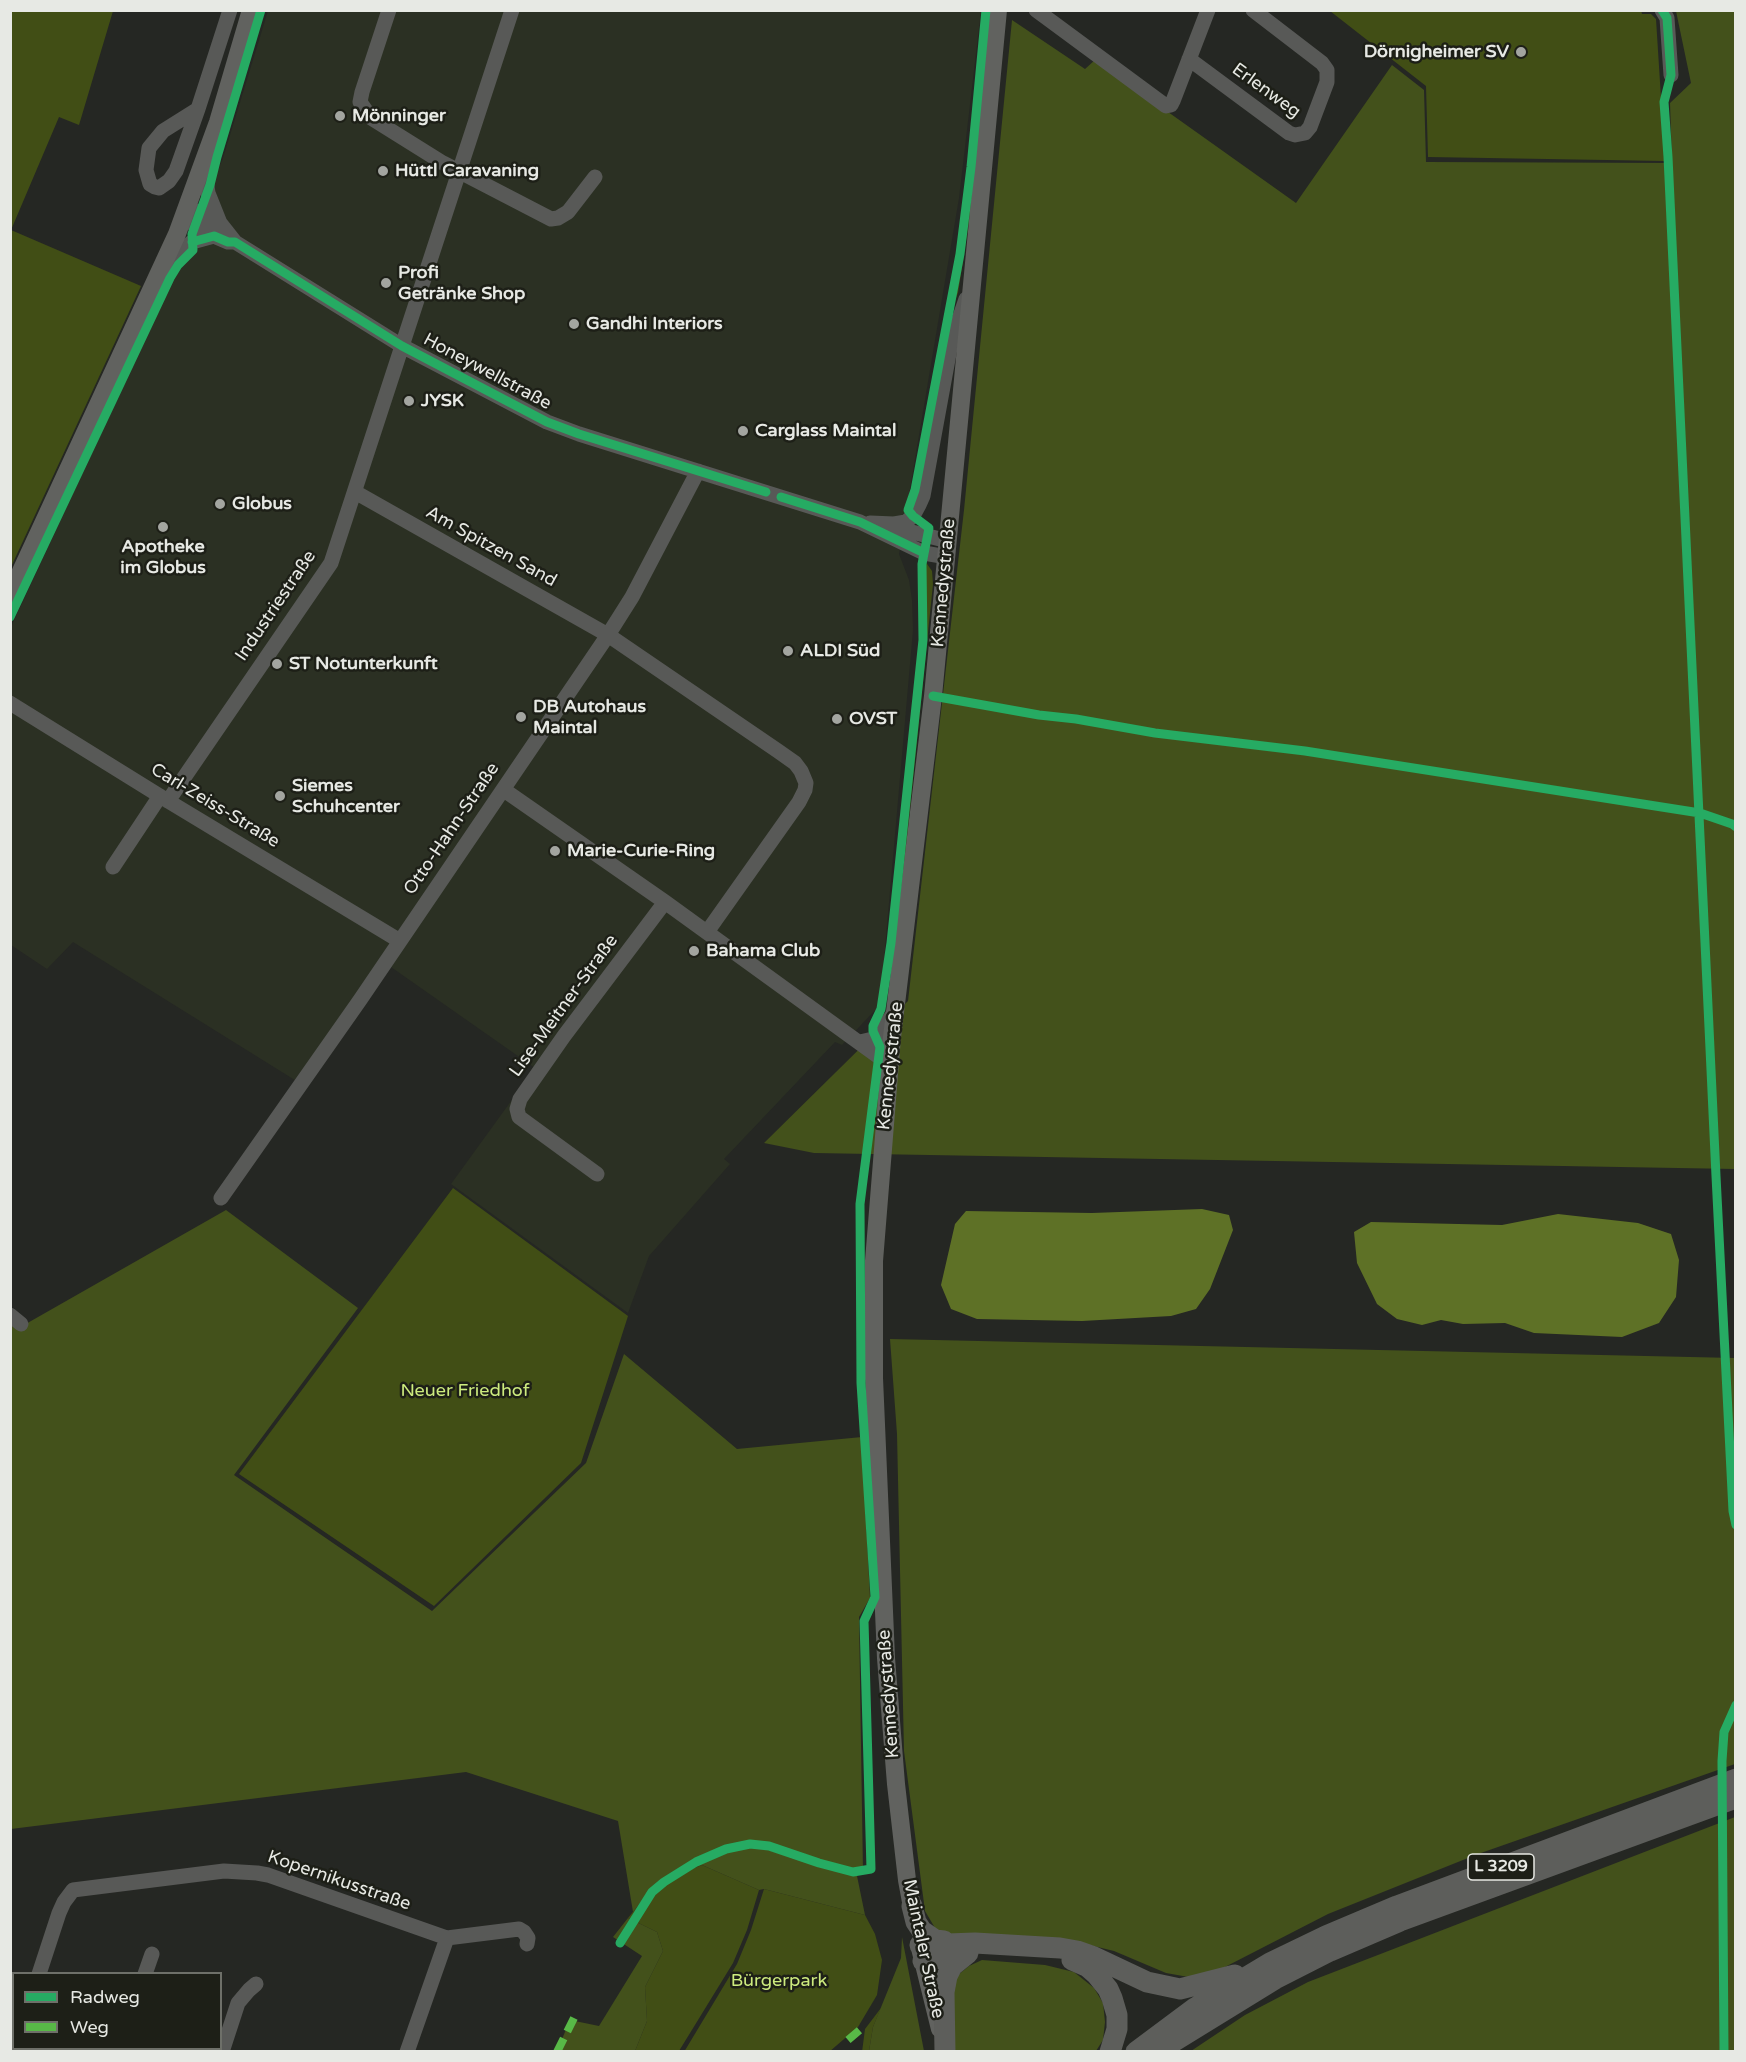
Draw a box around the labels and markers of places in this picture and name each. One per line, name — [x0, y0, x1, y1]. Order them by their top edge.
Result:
place label: Dörnigheimer SV — [1364, 41, 1509, 63]
marker: Dörnigheimer SV — [1514, 45, 1528, 59]
place label: Mönninger — [352, 105, 446, 127]
marker: Mönninger — [333, 109, 347, 123]
place label: Hüttl Caravaning — [395, 160, 539, 182]
marker: Hüttl Caravaning — [376, 164, 390, 178]
place label: Profi Getränke Shop — [398, 262, 525, 304]
marker: Profi Getränke Shop — [379, 276, 393, 290]
place label: Gandhi Interiors — [586, 313, 723, 335]
marker: Gandhi Interiors — [567, 317, 581, 331]
place label: JYSK — [421, 390, 464, 412]
marker: JYSK — [402, 394, 416, 408]
place label: Carglass Maintal — [755, 420, 896, 442]
marker: Carglass Maintal — [736, 424, 750, 438]
place label: Globus — [232, 493, 292, 515]
marker: Globus — [213, 497, 227, 511]
marker: Apotheke im Globus — [156, 520, 170, 534]
place label: Apotheke im Globus — [120, 536, 206, 578]
place label: ALDI Süd — [800, 640, 880, 662]
marker: ALDI Süd — [781, 644, 795, 658]
place label: ST Notunterkunft — [289, 653, 438, 675]
marker: ST Notunterkunft — [270, 657, 284, 671]
place label: DB Autohaus Maintal — [533, 696, 646, 738]
place label: OVST — [849, 708, 897, 730]
marker: DB Autohaus Maintal — [514, 710, 528, 724]
marker: OVST — [830, 712, 844, 726]
place label: Siemes Schuhcenter — [292, 775, 400, 818]
marker: Siemes Schuhcenter — [273, 789, 287, 803]
place label: Marie-Curie-Ring — [567, 840, 715, 862]
marker: Marie-Curie-Ring — [548, 844, 562, 858]
place label: Bahama Club — [706, 940, 820, 962]
marker: Bahama Club — [687, 944, 701, 958]

